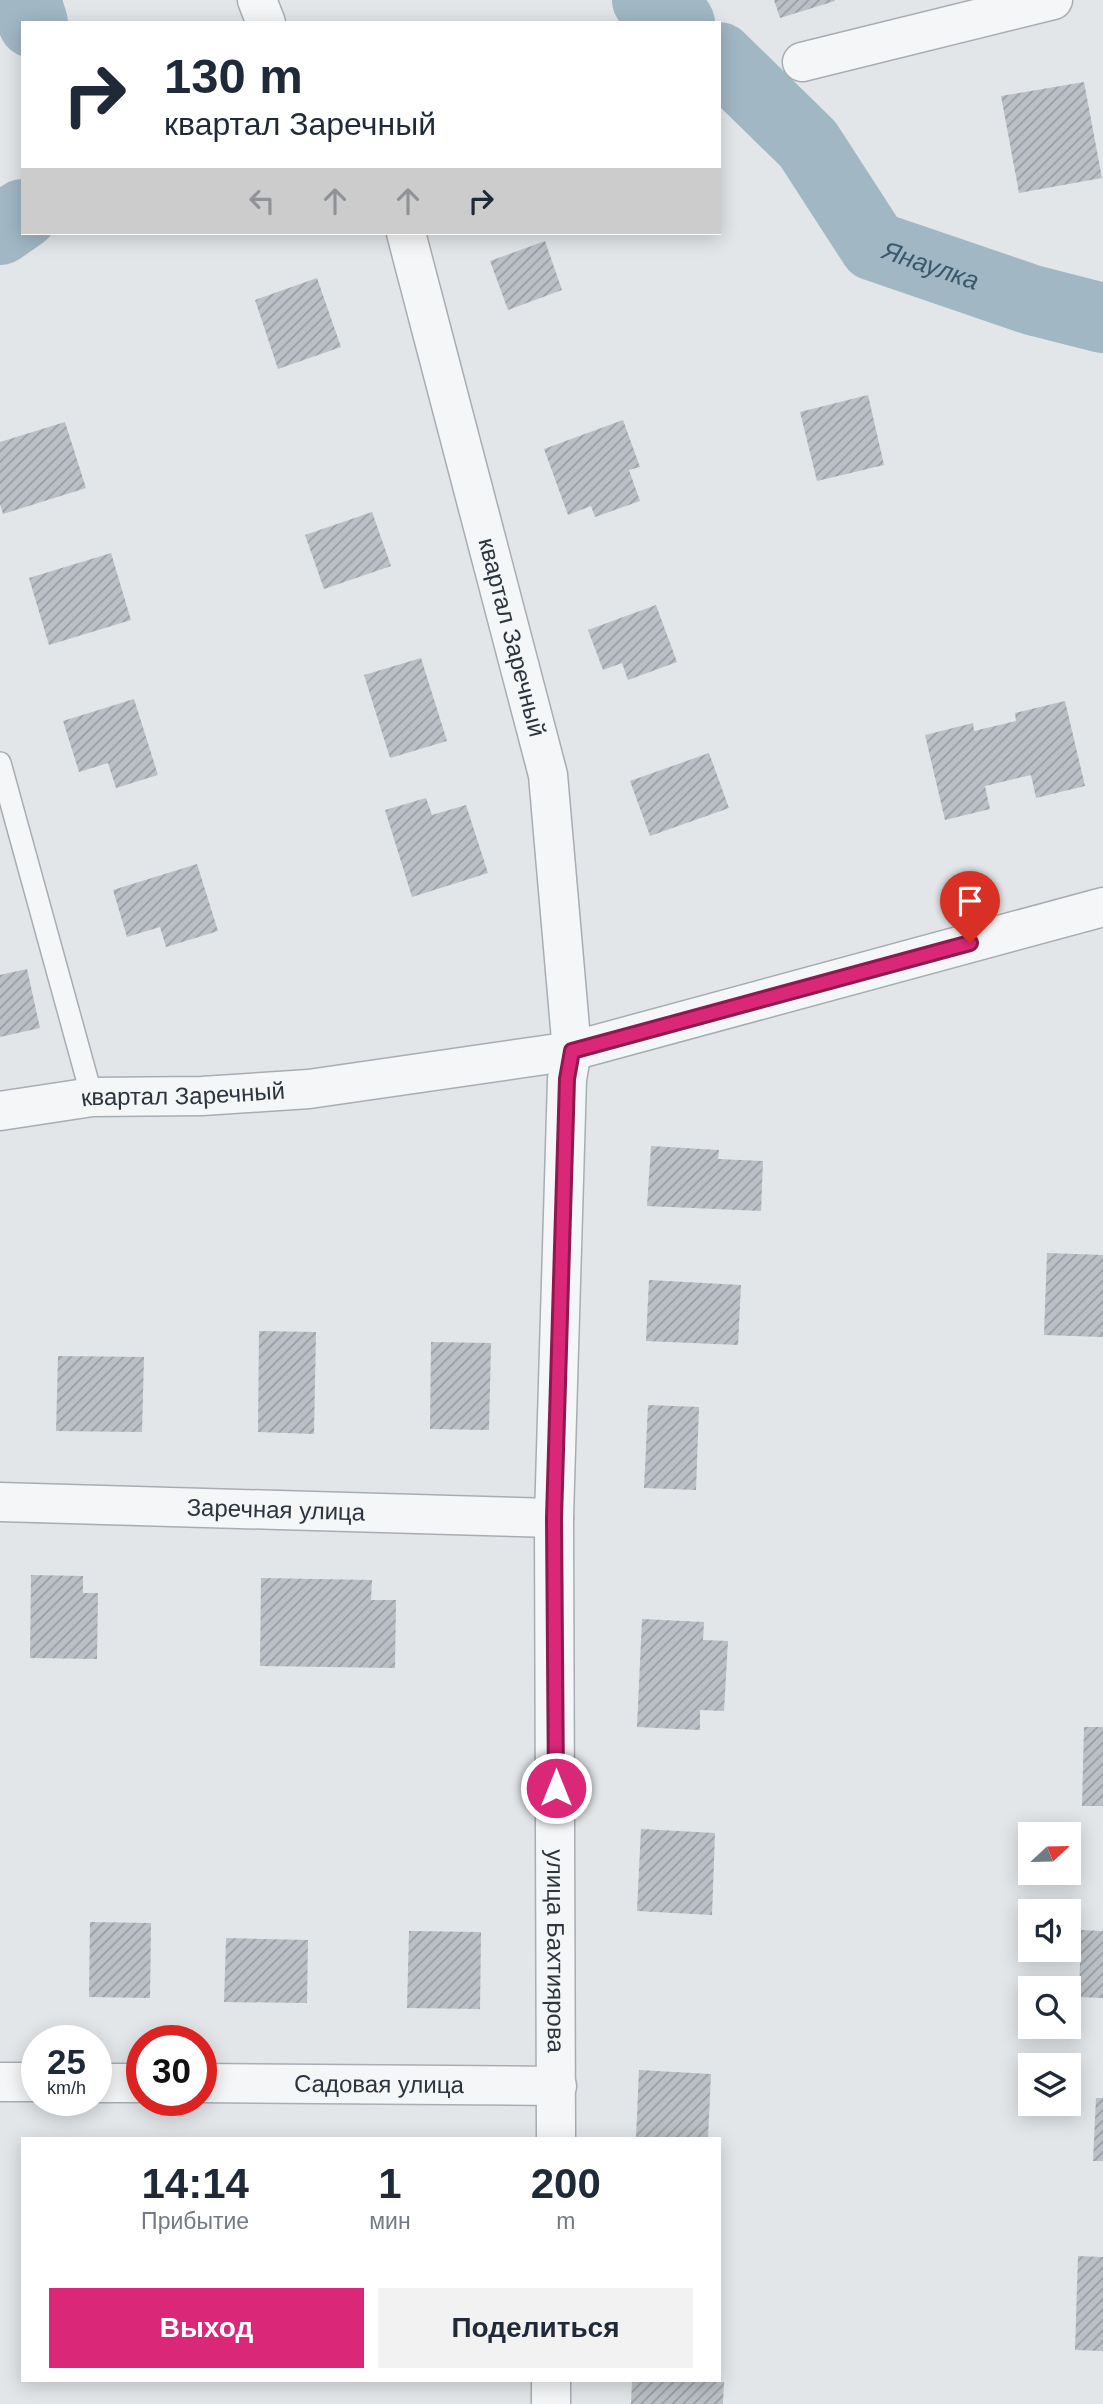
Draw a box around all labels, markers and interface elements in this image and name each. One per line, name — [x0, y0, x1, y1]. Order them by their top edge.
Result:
icon: right — [49, 49, 140, 140]
text: 130 m — [164, 49, 303, 103]
text: квартал Заречный — [164, 106, 436, 142]
icon: left — [243, 182, 281, 220]
icon: ahead — [316, 182, 354, 220]
icon: ahead — [389, 182, 427, 220]
icon: right — [462, 182, 500, 220]
water label: Янаулка — [877, 234, 983, 296]
street label: квартал Заречный — [473, 535, 551, 739]
pin — [940, 871, 1000, 943]
icon: arrive — [951, 882, 989, 920]
street label: квартал Заречный — [79, 1077, 286, 1112]
street label: Заречная улица — [186, 1493, 366, 1526]
position arrow — [519, 1751, 593, 1825]
north arrow — [1018, 1822, 1082, 1885]
map controls — [1018, 1822, 1081, 2116]
street label: улица Бахтиярова — [542, 1849, 570, 2053]
button: sound — [1018, 1899, 1081, 1962]
button: search — [1018, 1976, 1081, 2039]
speed limit sign: 30 — [126, 2025, 217, 2116]
text: 25 — [47, 2042, 86, 2081]
button: layers — [1018, 2053, 1081, 2116]
street label: Садовая улица — [294, 2070, 465, 2098]
text: km/h — [47, 2078, 86, 2098]
text: 14:14 — [141, 2160, 249, 2207]
text: 1 — [378, 2160, 402, 2207]
text: 200 — [531, 2160, 601, 2207]
text: Прибытие — [141, 2208, 249, 2234]
text: мин — [369, 2208, 411, 2234]
text: m — [556, 2208, 575, 2234]
button: Выход — [49, 2288, 364, 2368]
button: Поделиться — [378, 2288, 693, 2368]

